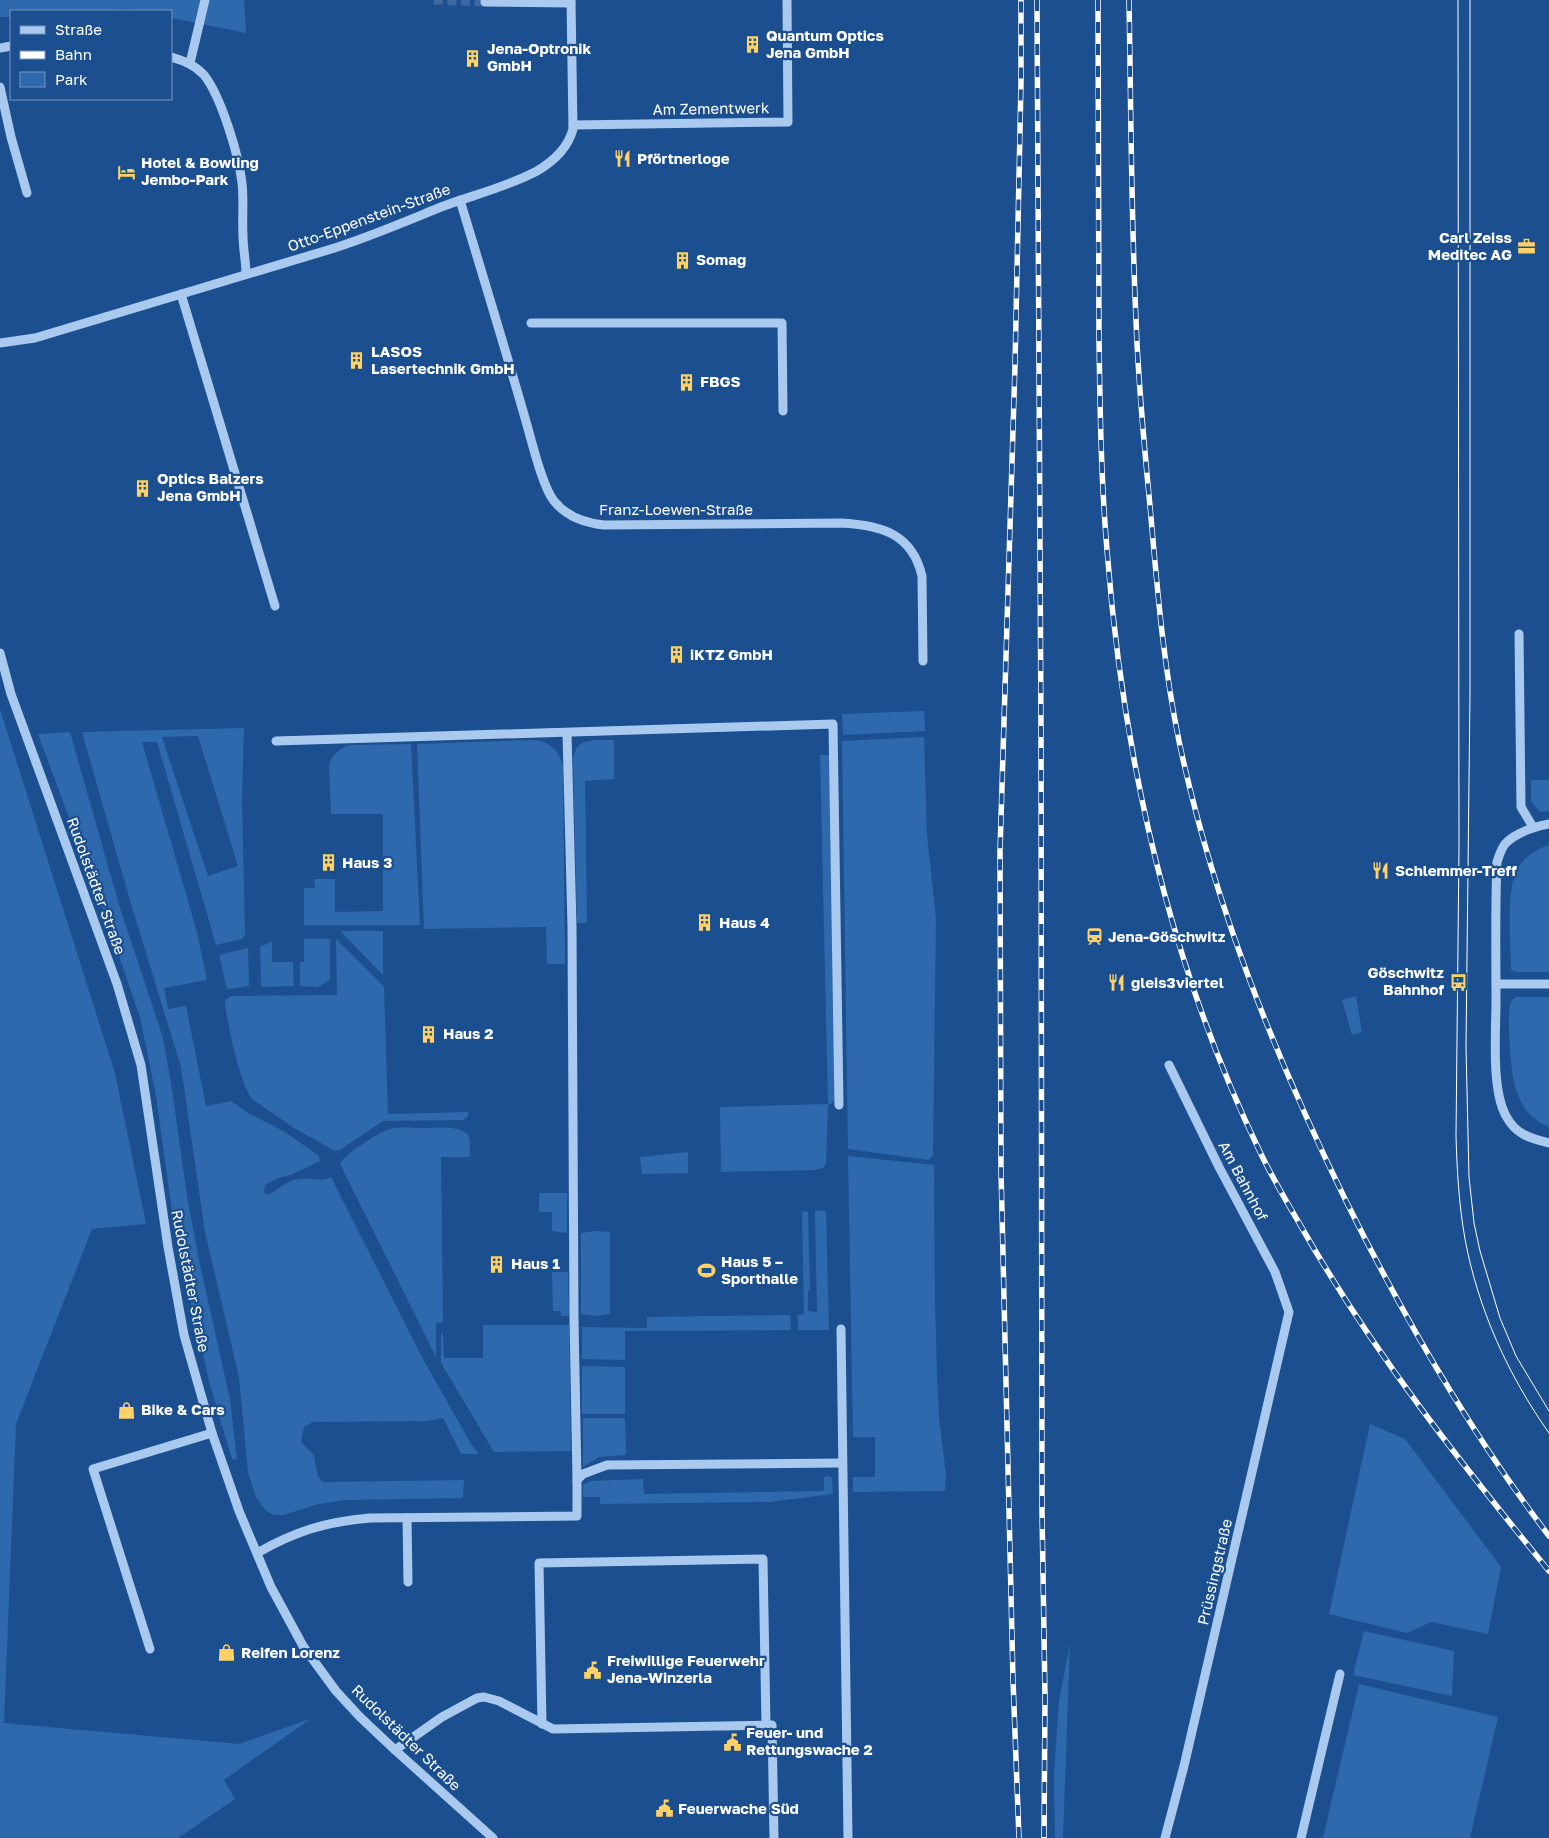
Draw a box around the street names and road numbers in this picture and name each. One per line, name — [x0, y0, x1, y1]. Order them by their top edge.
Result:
street label: Am Zementwerk — [652, 98, 770, 118]
street label: Otto-Eppenstein-Straße — [285, 179, 453, 255]
street label: Franz-Loewen-Straße — [599, 500, 753, 518]
street label: Rudolstädter Straße — [64, 815, 130, 957]
street label: Am Bahnhof — [1215, 1138, 1273, 1224]
street label: Rudolstädter Straße — [168, 1208, 214, 1354]
street label: Prüssingstraße — [1193, 1517, 1235, 1627]
street label: Rudolstädter Straße — [348, 1681, 465, 1794]

